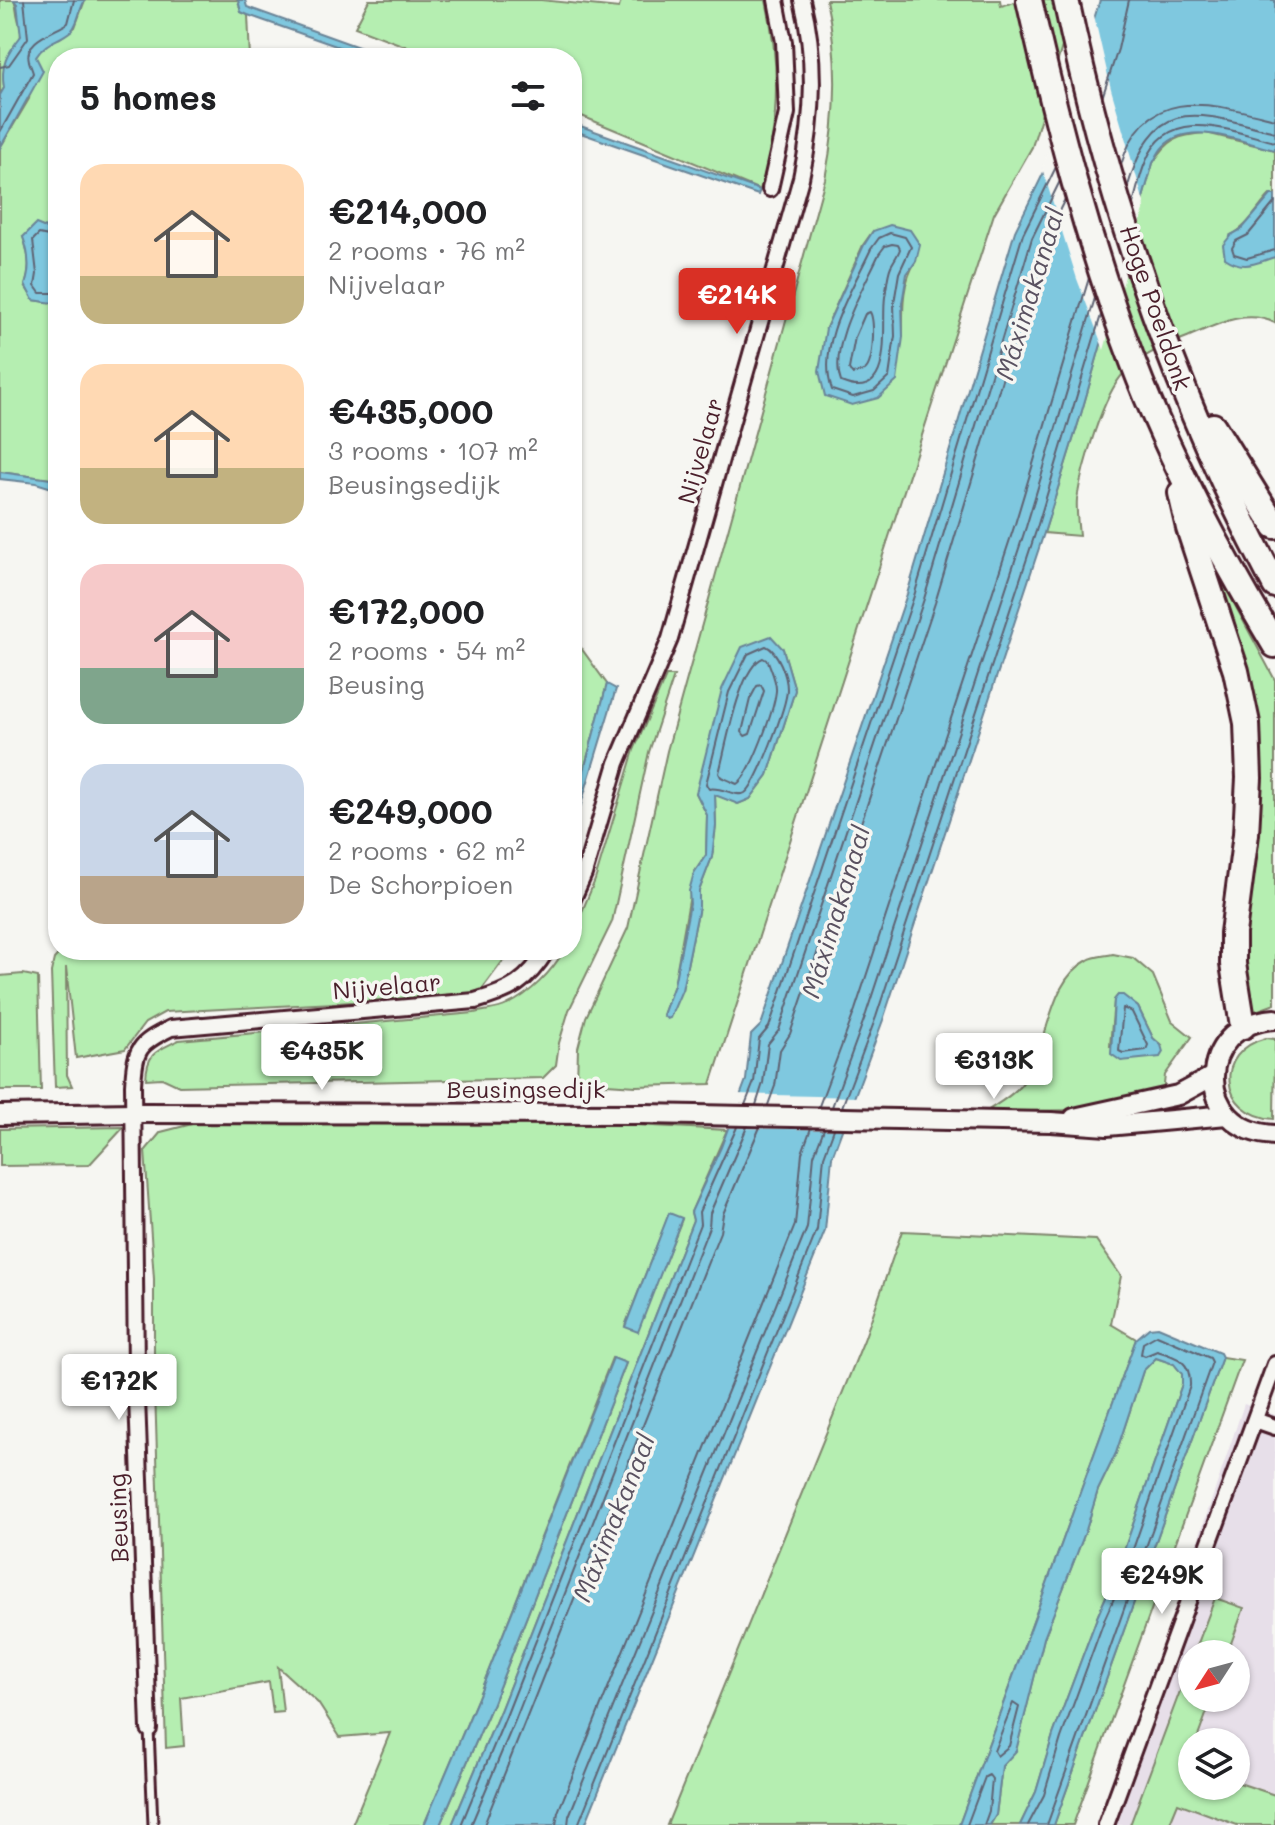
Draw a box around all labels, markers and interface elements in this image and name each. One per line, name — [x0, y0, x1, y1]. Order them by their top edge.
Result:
text: 5 homes — [80, 74, 217, 119]
icon: filters — [506, 74, 550, 118]
text: €214,000 — [328, 188, 487, 233]
icon: home — [144, 196, 240, 292]
water label: Máximakanaal — [987, 203, 1072, 384]
street label: Hoge Poeldonk — [1114, 221, 1199, 394]
text: 2 rooms · 76 m² — [328, 233, 525, 267]
text: Nijvelaar — [328, 267, 446, 301]
pin: €214K — [681, 268, 793, 336]
text: €214K — [697, 277, 777, 311]
text: €435,000 — [328, 388, 493, 433]
street label: Nijvelaar — [670, 394, 729, 507]
icon: home — [144, 396, 240, 492]
text: 3 rooms · 107 m² — [328, 433, 538, 467]
text: Beusingsedijk — [328, 467, 500, 501]
text: €172,000 — [328, 588, 485, 633]
icon: home — [144, 596, 240, 692]
text: 2 rooms · 54 m² — [328, 633, 525, 667]
text: Beusing — [328, 667, 425, 701]
text: €249,000 — [328, 788, 493, 833]
icon: home — [144, 796, 240, 892]
water label: Máximakanaal — [793, 821, 878, 1002]
text: 2 rooms · 62 m² — [328, 833, 525, 867]
text: De Schorpioen — [328, 867, 513, 901]
street label: Nijvelaar — [331, 965, 442, 1006]
pin: €435K — [266, 1024, 378, 1092]
text: €435K — [279, 1033, 365, 1067]
pin: €313K — [938, 1033, 1050, 1101]
text: €313K — [954, 1042, 1034, 1076]
street label: Beusingsedijk — [447, 1073, 606, 1104]
pin: €172K — [63, 1354, 175, 1422]
text: €172K — [80, 1363, 158, 1397]
water label: Máximakanaal — [564, 1428, 662, 1607]
street label: Beusing — [100, 1473, 135, 1563]
pin: €249K — [1106, 1548, 1218, 1616]
text: €249K — [1120, 1557, 1204, 1591]
north arrow — [1178, 1640, 1250, 1712]
map controls — [1178, 1640, 1250, 1800]
button: layers — [1178, 1728, 1250, 1800]

